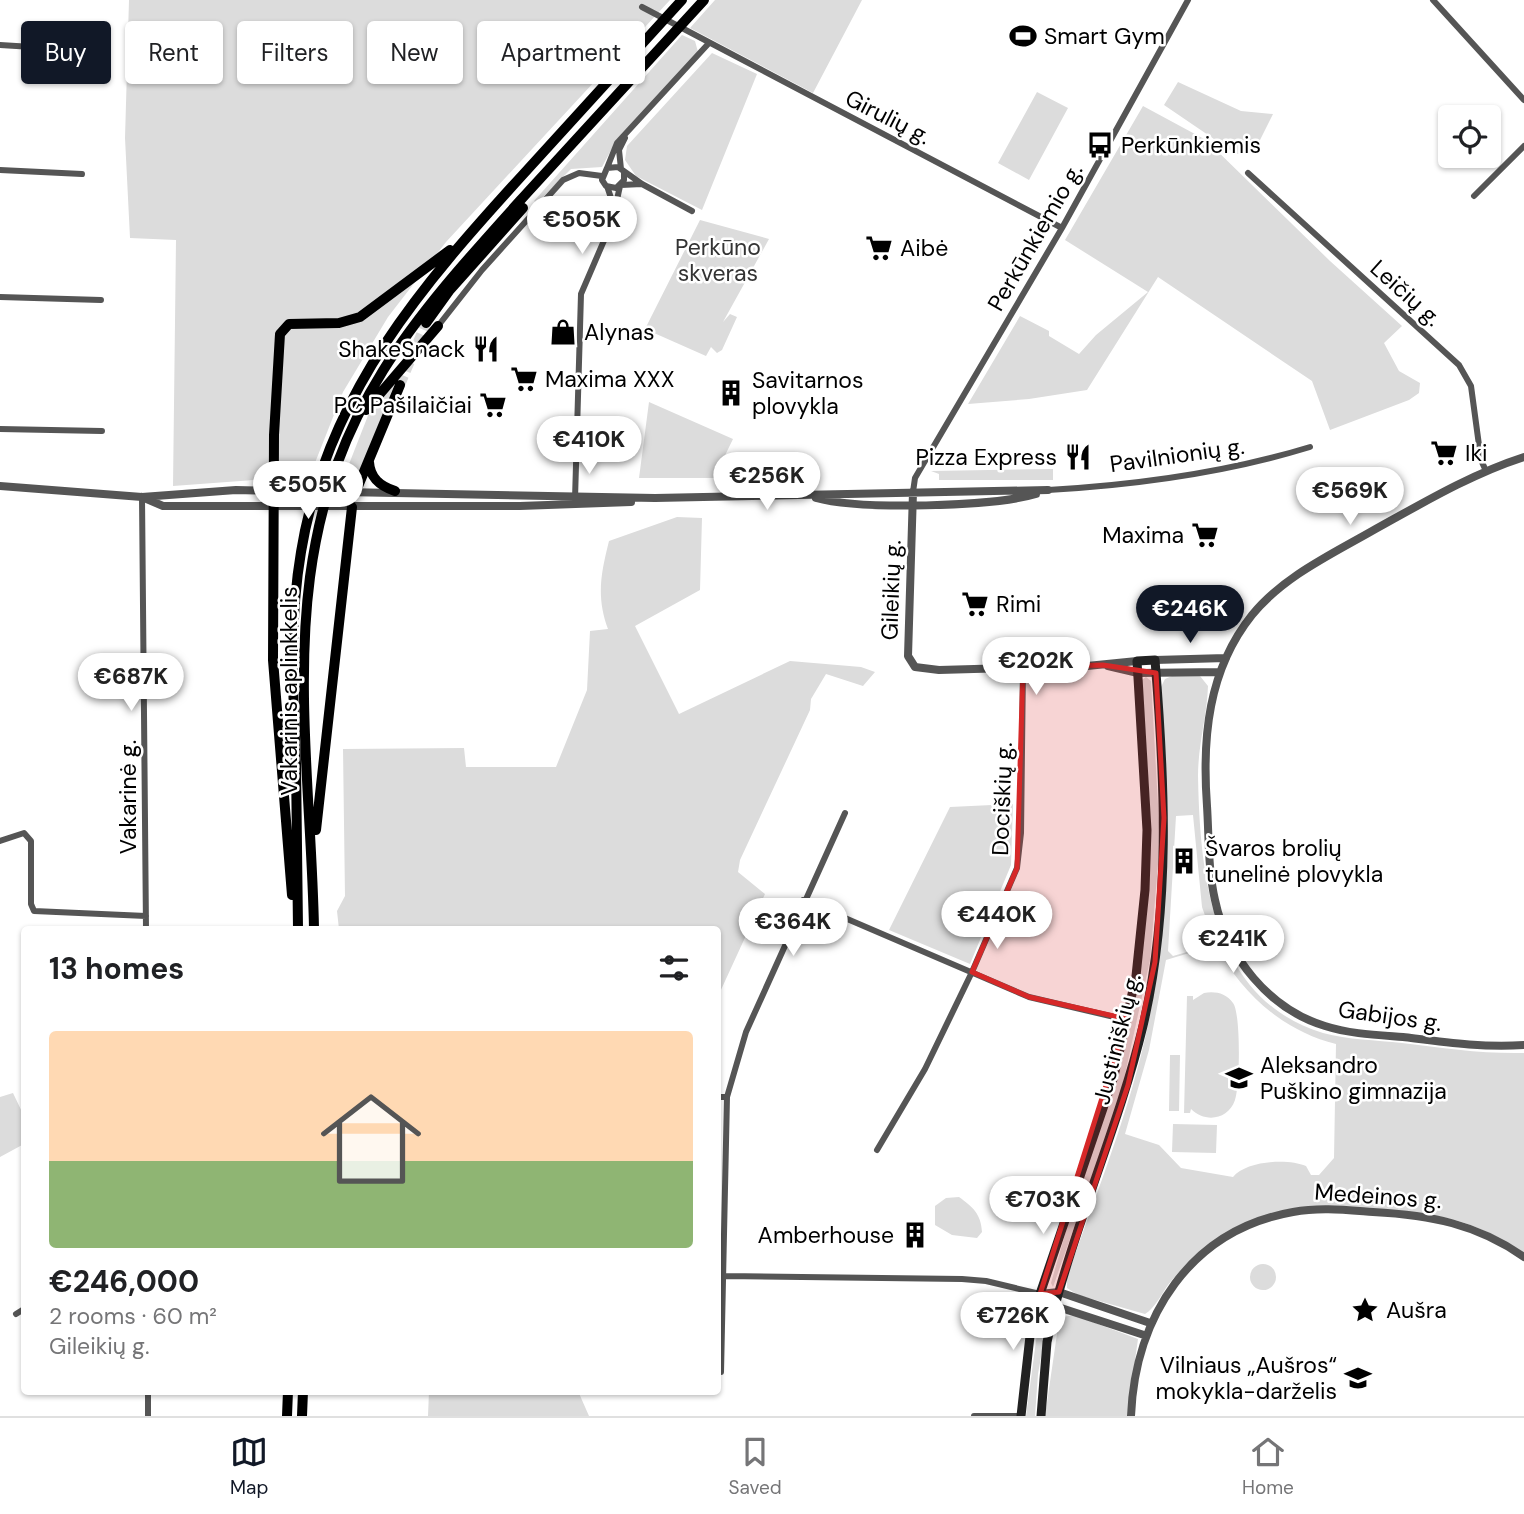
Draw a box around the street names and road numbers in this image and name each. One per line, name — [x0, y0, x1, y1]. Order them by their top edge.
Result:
street label: Girulių g. — [840, 83, 936, 151]
street label: Perkūnkiemio g. — [981, 158, 1089, 316]
street label: Leičių g. — [1364, 253, 1448, 333]
street label: Pavilnionių g. — [1108, 431, 1246, 479]
street label: Gileikių g. — [874, 539, 908, 641]
street label: Vakarinis aplinkkelis — [274, 586, 304, 796]
street label: Vakarinė g. — [113, 740, 143, 854]
street label: Dociškių g. — [985, 742, 1019, 856]
street label: Justiniškių g. — [1086, 970, 1148, 1108]
street label: Gabijos g. — [1336, 994, 1444, 1038]
street label: Medeinos g. — [1313, 1177, 1443, 1215]

